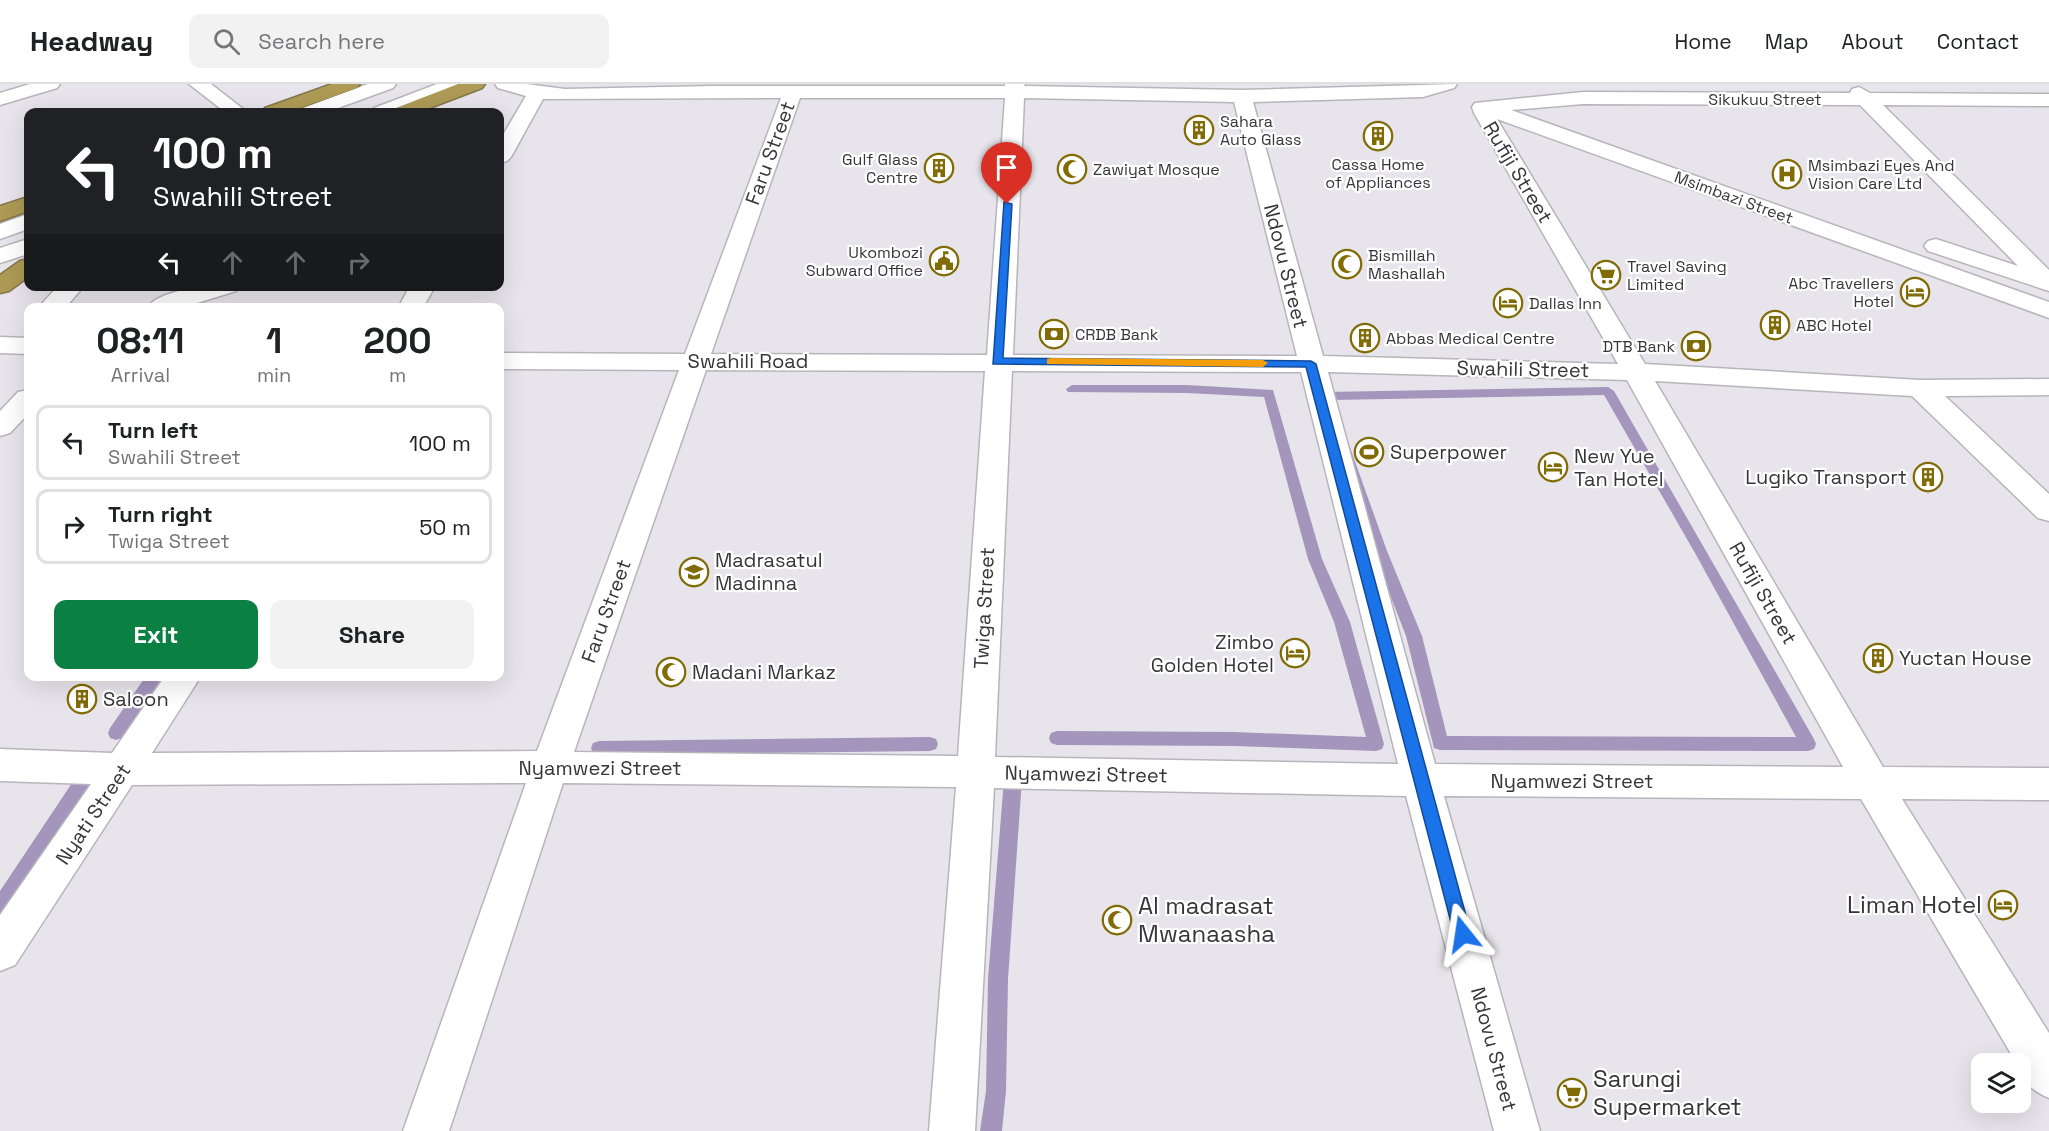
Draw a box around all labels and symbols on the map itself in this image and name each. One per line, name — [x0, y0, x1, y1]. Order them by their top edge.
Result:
street label: Sikukuu Street — [1708, 89, 1822, 110]
street label: Faru Street — [739, 98, 801, 208]
place label: Sahara Auto Glass — [1220, 111, 1301, 150]
building icon: Sahara Auto Glass — [1183, 114, 1215, 146]
street label: Rufiji Street — [1477, 116, 1559, 228]
building icon: Cassa Home of Appliances — [1362, 120, 1394, 152]
pin — [981, 142, 1032, 204]
place label: Gulf Glass Centre — [842, 149, 918, 188]
building icon: Gulf Glass Centre — [923, 152, 955, 184]
mosque icon: Zawiyat Mosque — [1056, 153, 1088, 185]
place label: Cassa Home of Appliances — [1325, 154, 1431, 193]
place label: Msimbazi Eyes And Vision Care Ltd — [1808, 155, 1955, 194]
hospital icon: Msimbazi Eyes And Vision Care Ltd — [1771, 158, 1803, 190]
place label: Zawiyat Mosque — [1093, 159, 1220, 180]
street label: Msimbazi Street — [1672, 166, 1796, 229]
street label: Ndovu Street — [1258, 201, 1314, 331]
place label: Ukombozi Subward Office — [806, 242, 923, 281]
public building icon: Ukombozi Subward Office — [928, 245, 960, 277]
place label: Bismillah Mashallah — [1368, 245, 1445, 284]
mosque icon: Bismillah Mashallah — [1331, 248, 1363, 280]
place label: Travel Saving Limited — [1627, 256, 1727, 295]
supermarket icon: Travel Saving Limited — [1590, 259, 1622, 291]
place label: Abc Travellers Hotel — [1788, 273, 1894, 312]
hotel icon: Abc Travellers Hotel — [1899, 276, 1931, 308]
hotel icon: Dallas Inn — [1492, 287, 1524, 319]
place label: Dallas Inn — [1529, 293, 1602, 314]
building icon: ABC Hotel — [1759, 309, 1791, 341]
place label: ABC Hotel — [1796, 315, 1872, 336]
bank icon: CRDB Bank — [1038, 318, 1070, 350]
building icon: Abbas Medical Centre — [1349, 322, 1381, 354]
place label: CRDB Bank — [1075, 324, 1159, 345]
place label: Abbas Medical Centre — [1386, 328, 1555, 349]
bank icon: DTB Bank — [1680, 330, 1712, 362]
place label: DTB Bank — [1603, 336, 1675, 357]
street label: Swahili Road — [688, 348, 808, 374]
street label: Swahili Street — [1456, 355, 1590, 383]
sports icon: Superpower — [1353, 436, 1385, 468]
place label: Superpower — [1390, 439, 1507, 465]
place label: New Yue Tan Hotel — [1574, 443, 1664, 492]
hotel icon: New Yue Tan Hotel — [1537, 451, 1569, 483]
building icon: Lugiko Transport — [1912, 461, 1944, 493]
place label: Lugiko Transport — [1745, 464, 1907, 490]
street label: Rufiji Street — [1723, 537, 1803, 649]
place label: Madrasatul Madinna — [715, 547, 823, 596]
street label: Twiga Street — [968, 547, 1000, 669]
street label: Faru Street — [575, 556, 637, 666]
school or university icon: Madrasatul Madinna — [678, 556, 710, 588]
place label: Zimbo Golden Hotel — [1151, 629, 1274, 678]
hotel icon: Zimbo Golden Hotel — [1279, 637, 1311, 669]
building icon: Yuctan House — [1862, 642, 1894, 674]
place label: Yuctan House — [1899, 645, 2032, 671]
mosque icon: Madani Markaz — [655, 656, 687, 688]
place label: Madani Markaz — [692, 659, 836, 685]
building icon: Saloon — [66, 683, 98, 715]
place label: Saloon — [103, 686, 169, 712]
street label: Nyamwezi Street — [518, 755, 682, 781]
street label: Nyati Street — [50, 758, 136, 870]
street label: Nyamwezi Street — [1004, 760, 1168, 788]
street label: Nyamwezi Street — [1490, 768, 1654, 794]
place label: Liman Hotel — [1847, 889, 1982, 920]
hotel icon: Liman Hotel — [1987, 889, 2019, 921]
place label: Al madrasat Mwanaasha — [1138, 890, 1275, 949]
position arrow — [1431, 902, 1495, 966]
mosque icon: Al madrasat Mwanaasha — [1101, 904, 1133, 936]
street label: Ndovu Street — [1465, 984, 1523, 1114]
place label: Sarungi Supermarket — [1593, 1063, 1742, 1122]
supermarket icon: Sarungi Supermarket — [1556, 1077, 1588, 1109]

